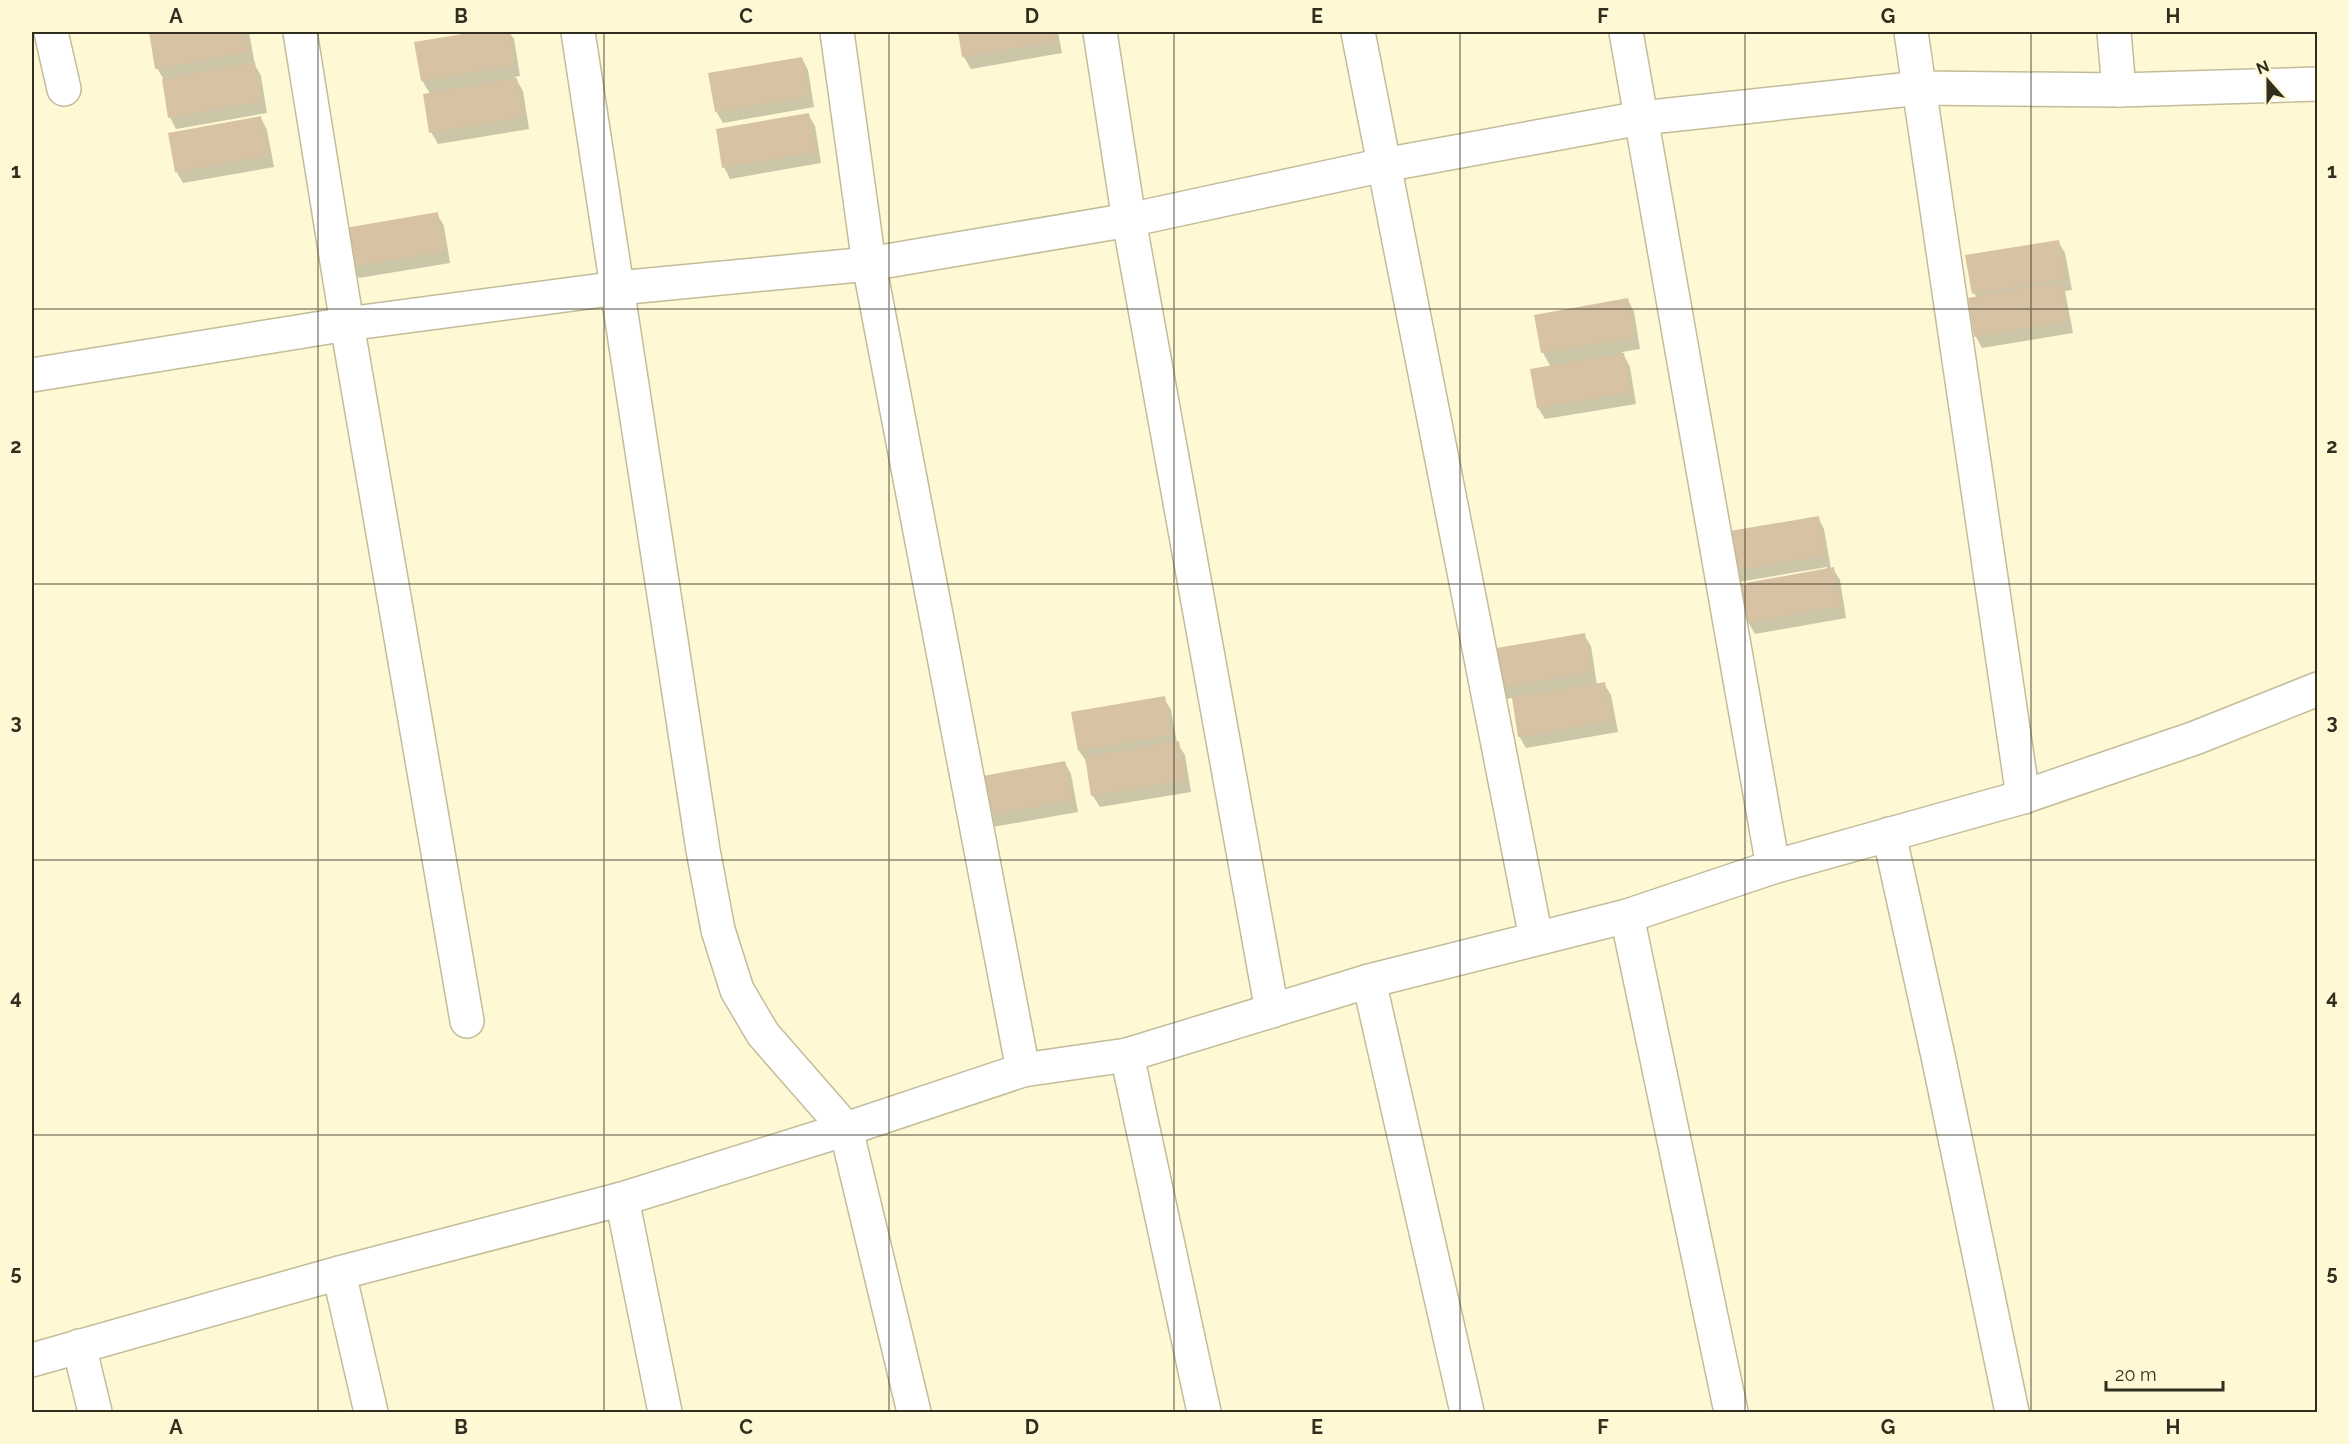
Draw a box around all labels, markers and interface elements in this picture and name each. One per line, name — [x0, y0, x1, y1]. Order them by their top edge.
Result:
text: A — [169, 4, 183, 28]
text: B — [454, 4, 468, 28]
text: C — [739, 4, 753, 28]
text: D — [1025, 4, 1039, 28]
text: E — [1311, 4, 1323, 28]
text: F — [1597, 4, 1609, 28]
text: G — [1881, 4, 1895, 28]
text: H — [2166, 4, 2180, 28]
north arrow — [2238, 51, 2298, 111]
text: N — [2254, 56, 2272, 79]
text: 1 — [11, 159, 21, 183]
text: 1 — [2327, 159, 2337, 183]
text: 2 — [10, 434, 22, 458]
text: 2 — [2326, 434, 2338, 458]
text: 3 — [10, 710, 22, 734]
text: 3 — [2326, 710, 2338, 734]
text: 4 — [10, 985, 22, 1009]
text: 4 — [2326, 985, 2338, 1009]
text: 5 — [10, 1261, 22, 1285]
text: 5 — [2326, 1261, 2338, 1285]
scale bar — [2106, 1354, 2223, 1392]
text: 20 m — [2115, 1364, 2157, 1385]
text: A — [169, 1415, 183, 1439]
text: B — [454, 1415, 468, 1439]
text: C — [739, 1415, 753, 1439]
text: D — [1025, 1415, 1039, 1439]
text: E — [1311, 1415, 1323, 1439]
text: F — [1597, 1415, 1609, 1439]
text: G — [1881, 1415, 1895, 1439]
text: H — [2166, 1415, 2180, 1439]

